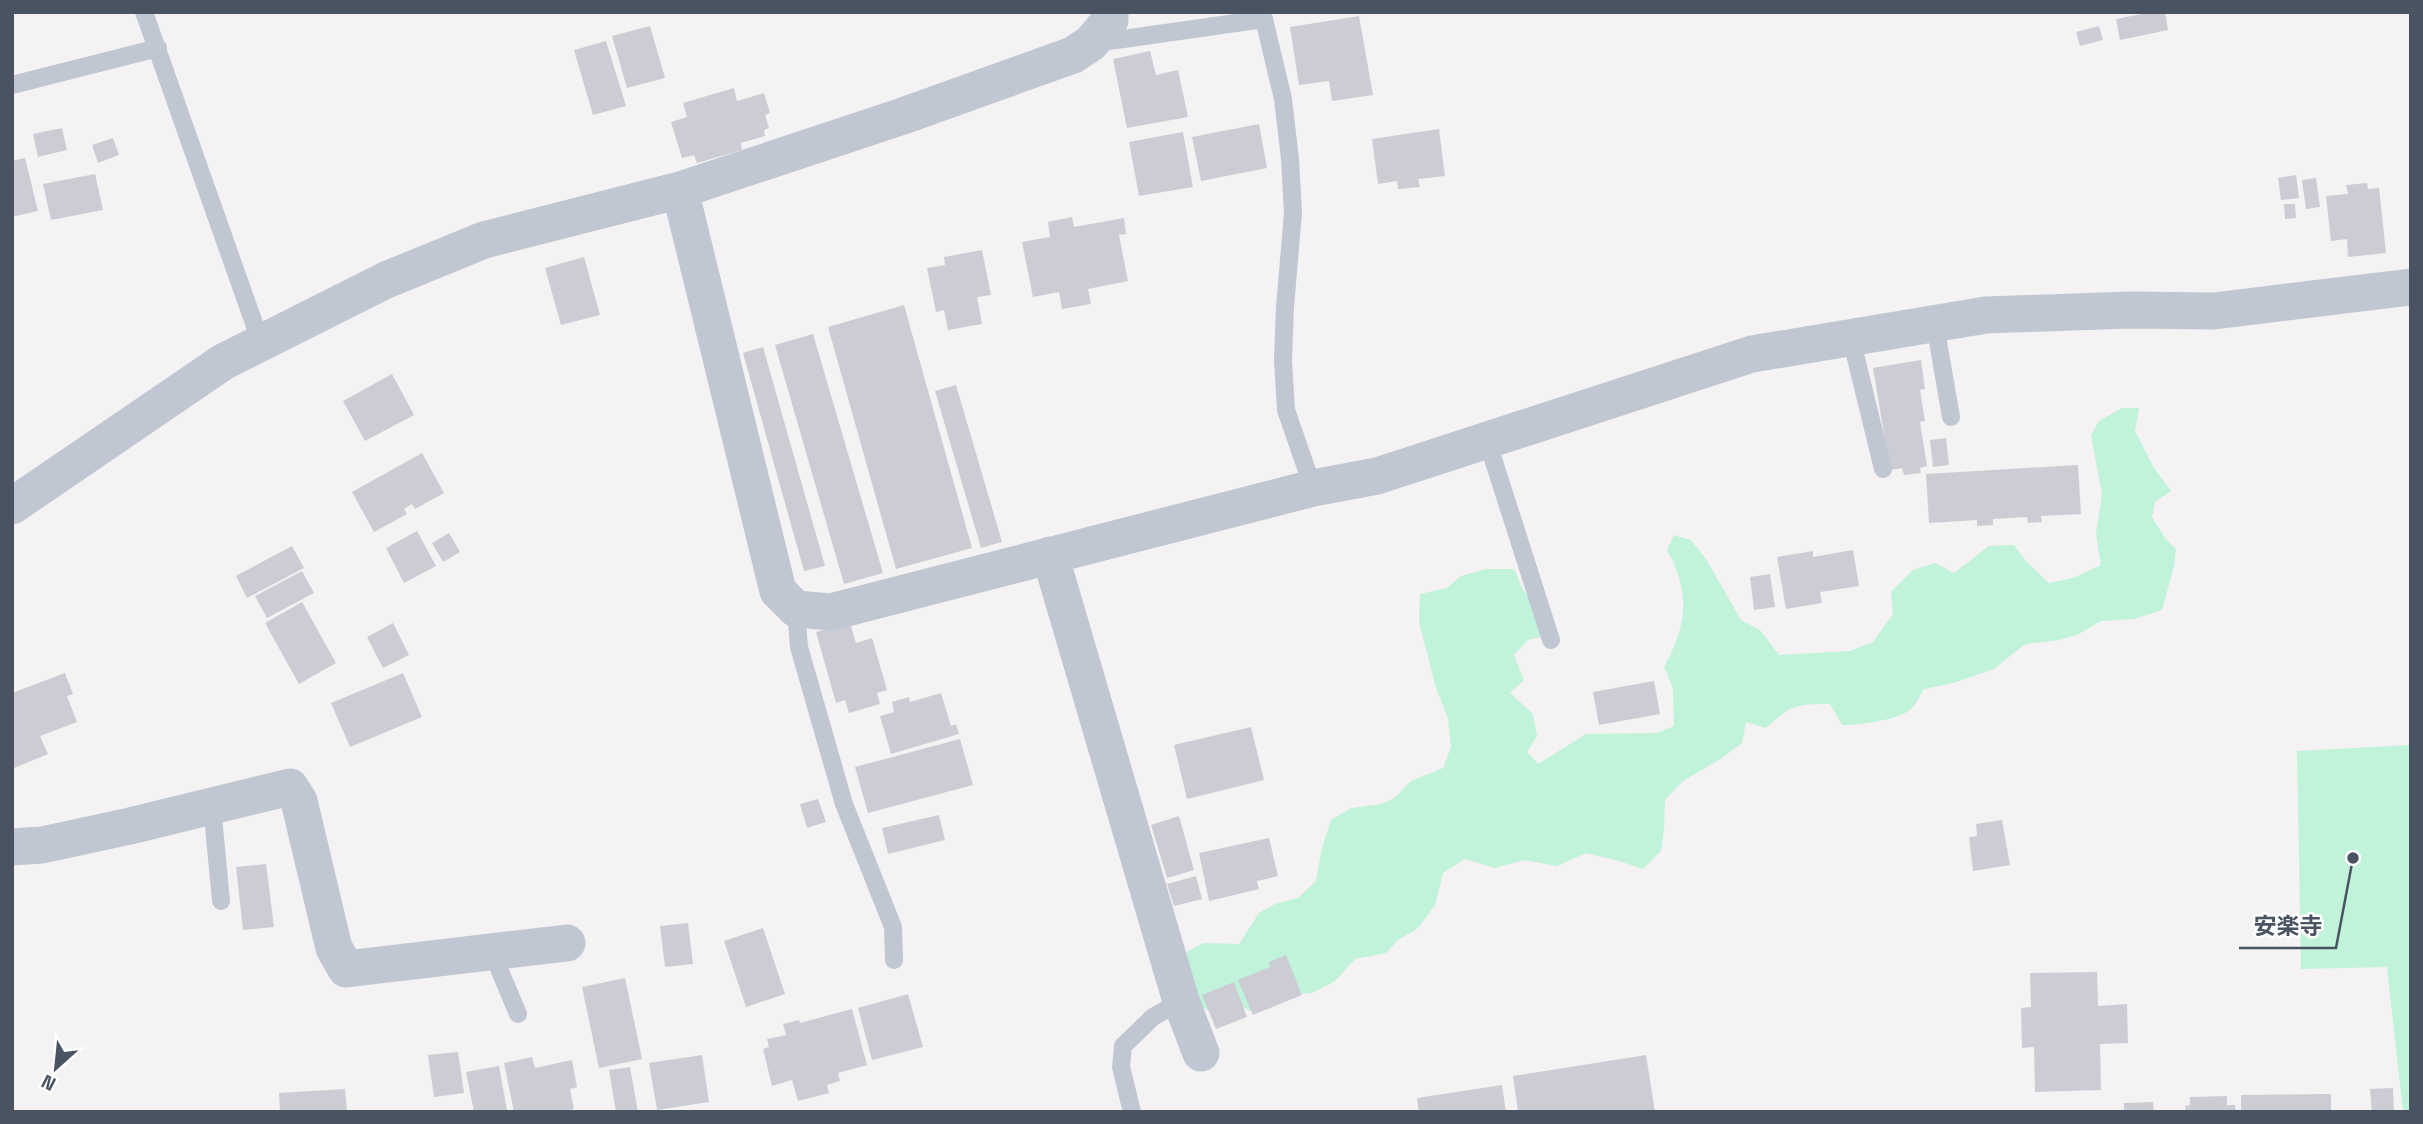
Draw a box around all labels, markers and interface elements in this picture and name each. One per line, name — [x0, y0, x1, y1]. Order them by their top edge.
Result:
callout: 安楽寺 — [2239, 904, 2336, 948]
text: 安楽寺 — [2254, 911, 2323, 941]
north arrow — [21, 1033, 91, 1103]
text: N — [37, 1069, 60, 1097]

